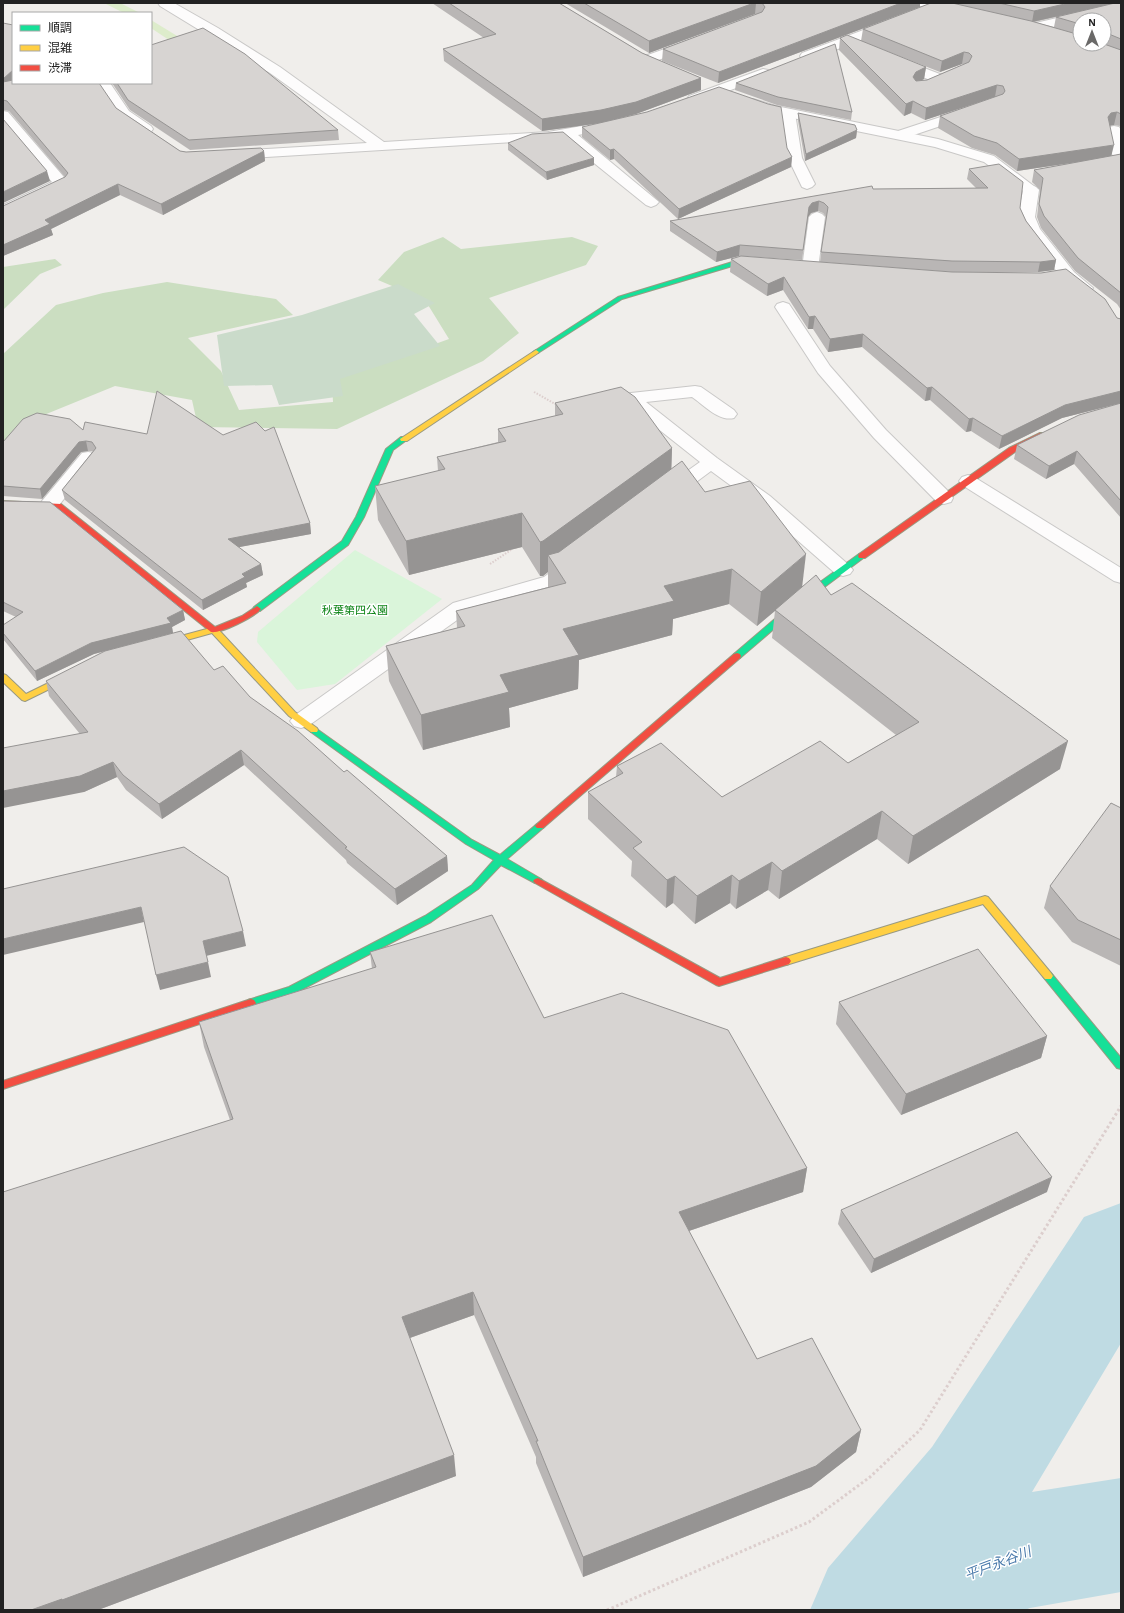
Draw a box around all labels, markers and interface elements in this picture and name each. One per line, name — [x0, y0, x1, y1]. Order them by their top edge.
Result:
legend — [12, 12, 152, 84]
north arrow — [1072, 12, 1112, 52]
text: N — [1088, 17, 1096, 28]
text: 順調 — [48, 22, 72, 34]
text: 混雑 — [48, 41, 72, 54]
text: 渋滞 — [48, 62, 72, 74]
park label: 秋葉第四公園 — [322, 604, 388, 616]
water label: 平戸永谷川 — [962, 1543, 1035, 1583]

